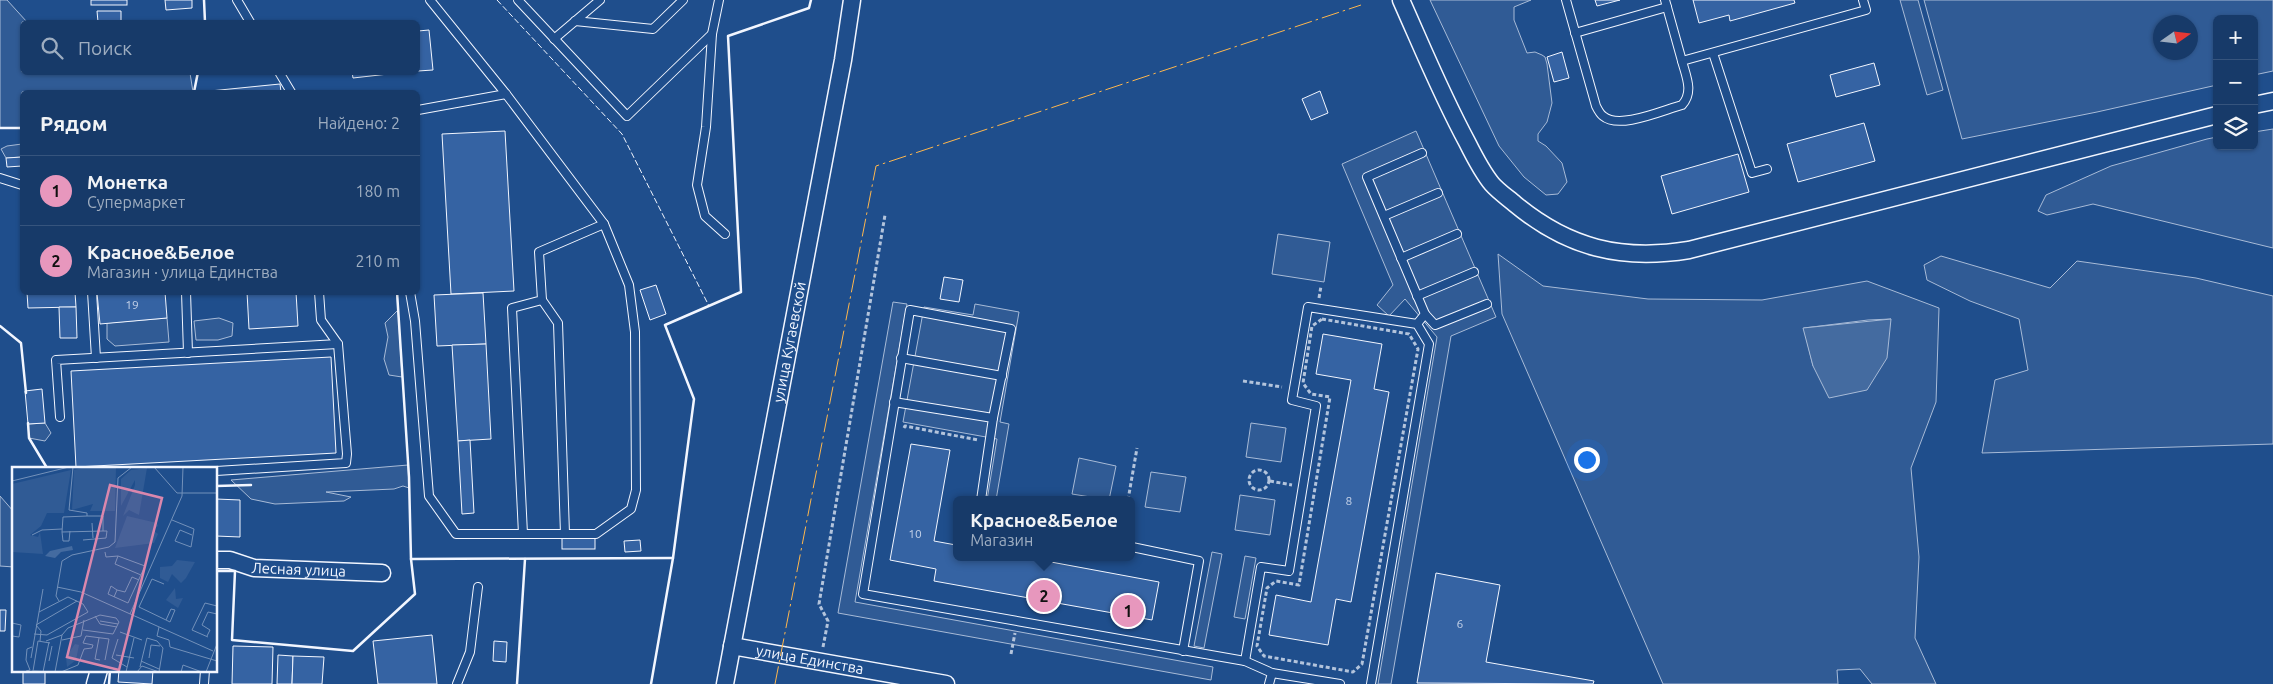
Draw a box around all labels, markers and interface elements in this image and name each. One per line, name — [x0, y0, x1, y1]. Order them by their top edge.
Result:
north arrow — [2153, 15, 2198, 60]
map controls — [2213, 15, 2258, 150]
button: + — [2213, 15, 2258, 60]
search box — [20, 20, 420, 75]
icon: search — [38, 34, 66, 62]
text: Поиск — [78, 37, 132, 59]
button: − — [2213, 60, 2258, 105]
button: layers — [2213, 105, 2258, 150]
text: Рядом — [40, 111, 108, 135]
text: Найдено: 2 — [318, 114, 400, 132]
text: Монетка — [87, 171, 168, 193]
text: 1 — [51, 182, 61, 200]
text: 180 m — [355, 182, 400, 200]
text: Супермаркет — [87, 193, 185, 211]
text: Красное&Белое — [87, 241, 235, 263]
text: 2 — [51, 252, 61, 270]
text: 210 m — [355, 252, 400, 270]
text: Магазин · улица Единства — [87, 263, 278, 281]
street label: улица Кугаевской — [769, 280, 809, 404]
house number: 19 — [125, 298, 139, 311]
your location — [1574, 447, 1600, 473]
inset map — [12, 467, 218, 672]
house number: 8 — [1346, 494, 1353, 507]
popup — [953, 496, 1135, 561]
text: Красное&Белое — [970, 509, 1118, 531]
house number: 10 — [908, 527, 922, 540]
text: Магазин — [970, 531, 1033, 549]
street label: Лесная улица — [251, 559, 346, 580]
pin: 2 — [1028, 577, 1060, 615]
pin: 1 — [1112, 592, 1144, 630]
house number: 6 — [1457, 617, 1464, 630]
street label: улица Единства — [755, 641, 865, 677]

